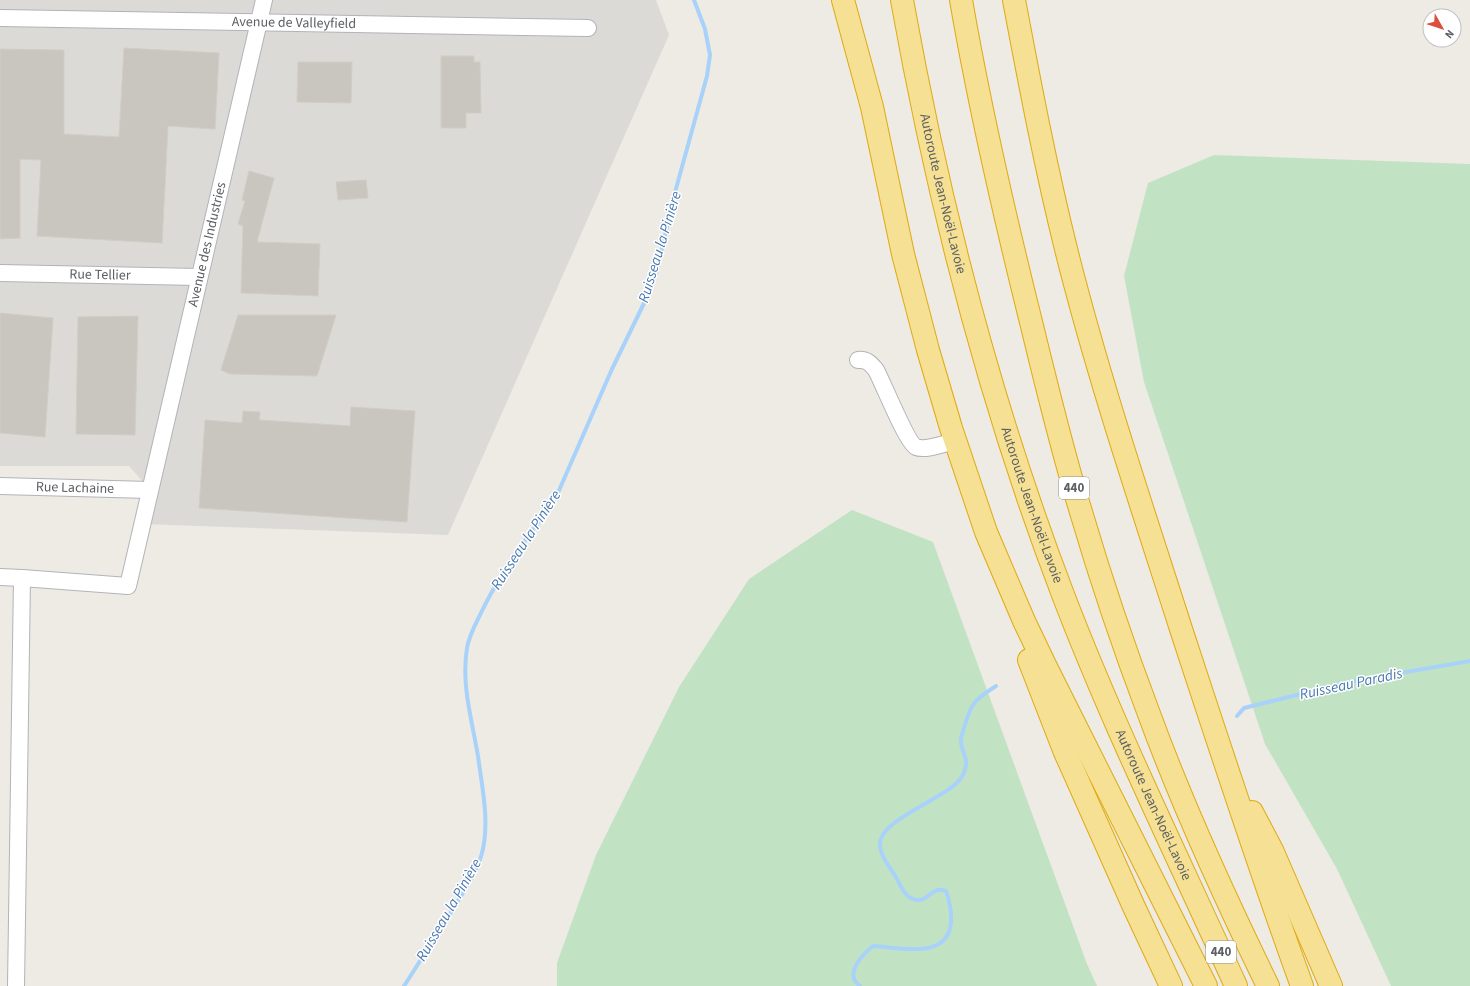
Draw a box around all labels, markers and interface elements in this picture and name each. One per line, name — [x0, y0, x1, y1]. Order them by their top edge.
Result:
north arrow — [1422, 8, 1462, 48]
street label: Avenue de Valleyfield — [232, 12, 356, 34]
text: N — [1441, 26, 1458, 42]
street label: Autoroute Jean-Noël-Lavoie — [914, 112, 971, 276]
street label: Avenue des Industries — [183, 180, 231, 309]
water label: Ruisseau la Pinière — [633, 189, 687, 305]
street label: Rue Tellier — [69, 264, 131, 286]
street label: Autoroute Jean-Noël-Lavoie — [995, 424, 1068, 586]
street label: Rue Lachaine — [36, 477, 114, 499]
road number: 440 — [1059, 477, 1089, 499]
water label: Ruisseau la Pinière — [486, 486, 566, 594]
water label: Ruisseau Paradis — [1298, 663, 1404, 705]
street label: Autoroute Jean-Noël-Lavoie — [1110, 726, 1196, 884]
water label: Ruisseau la Pinière — [411, 855, 487, 965]
road number: 440 — [1206, 941, 1236, 963]

